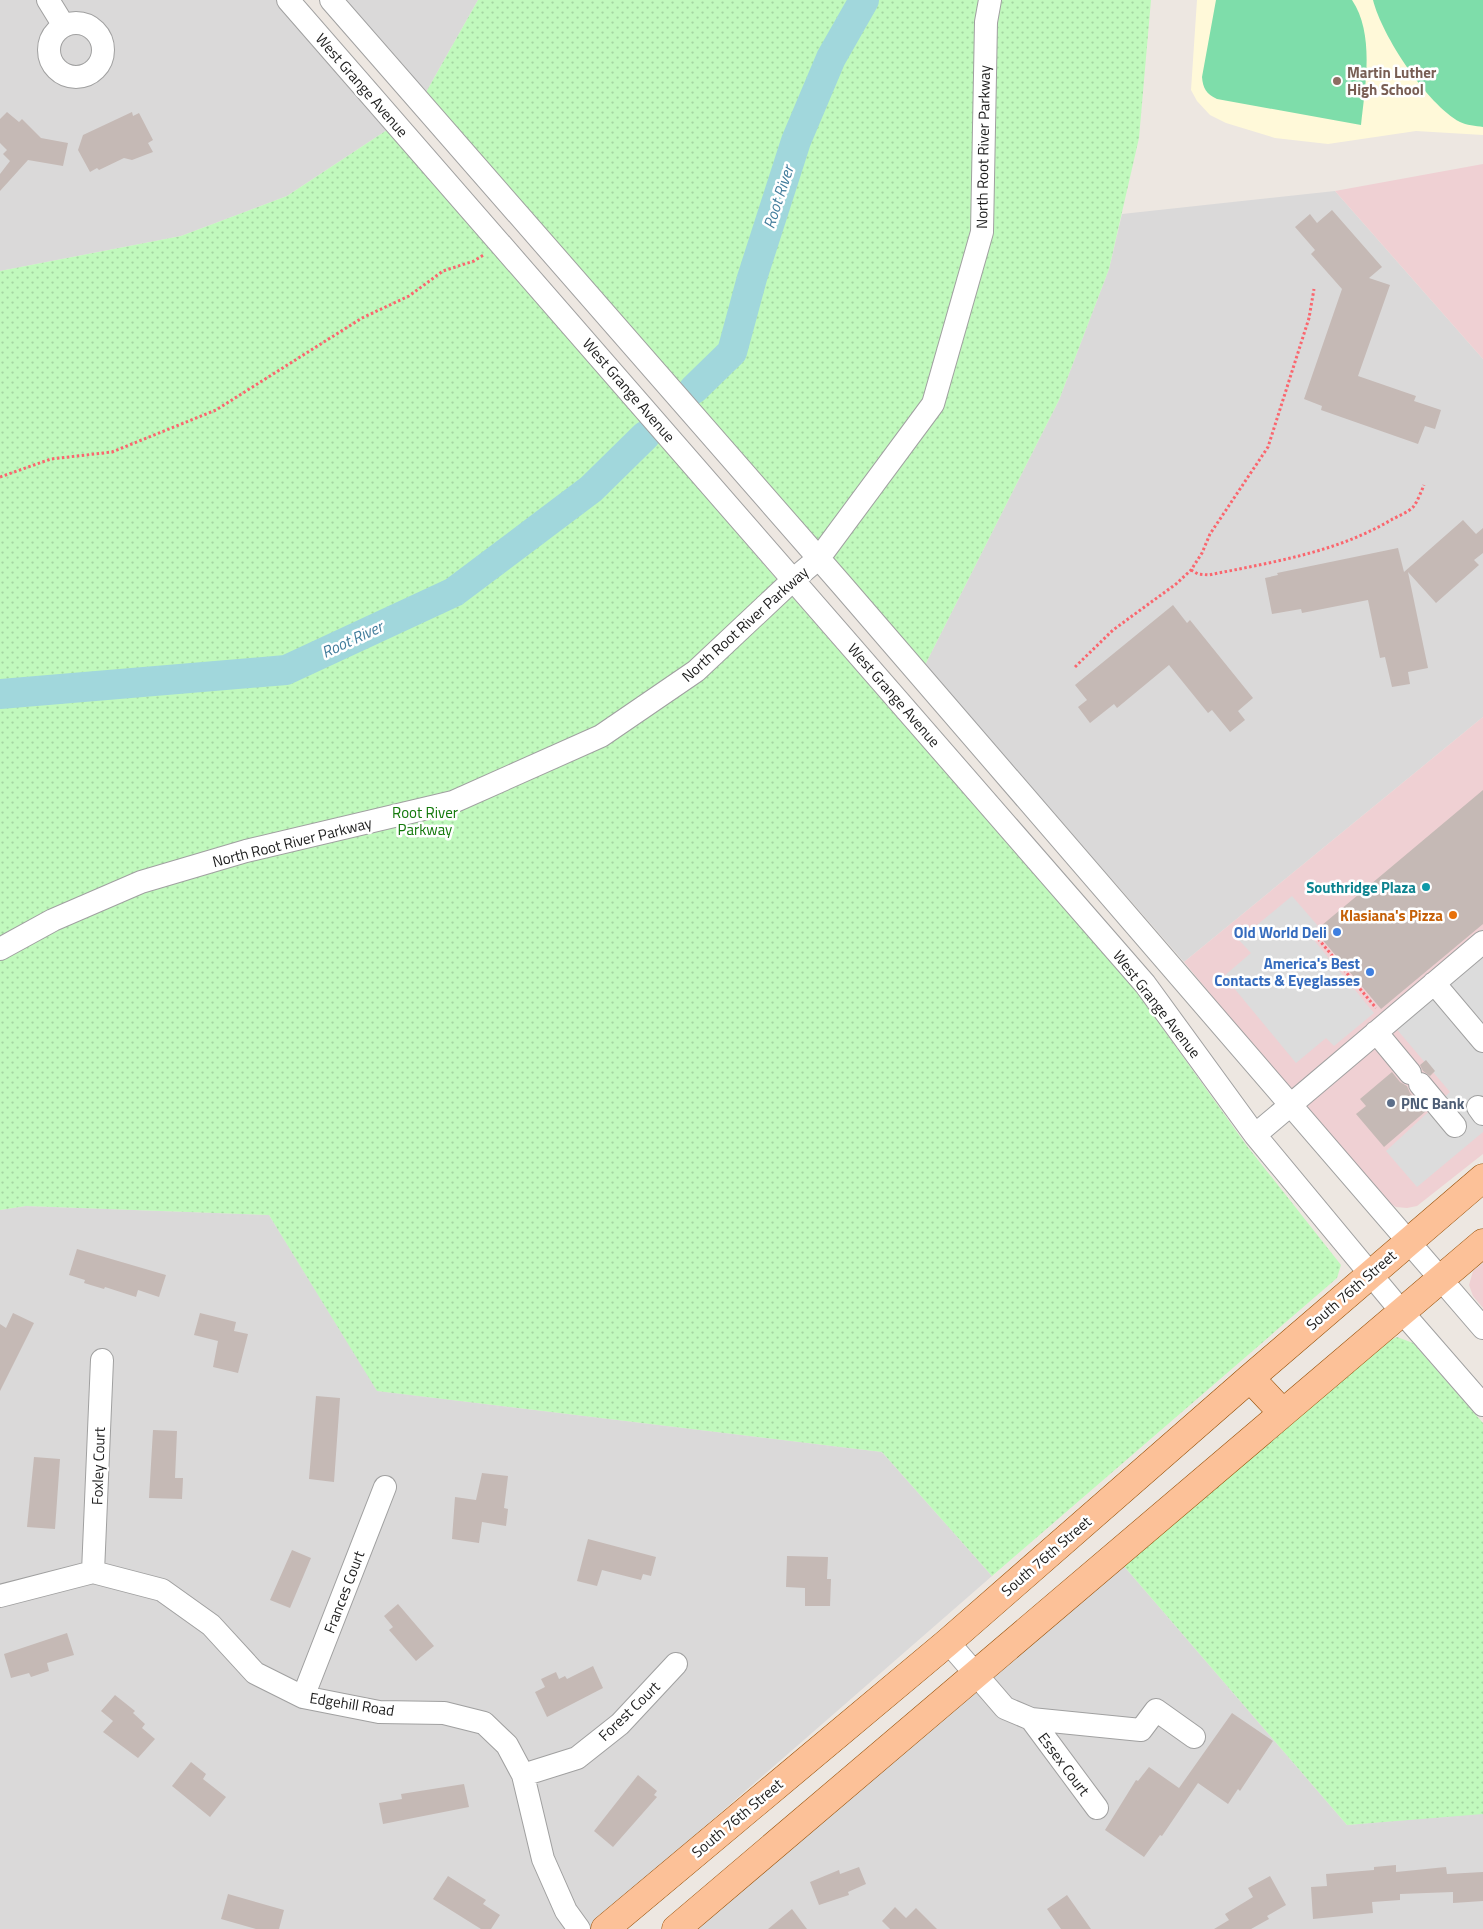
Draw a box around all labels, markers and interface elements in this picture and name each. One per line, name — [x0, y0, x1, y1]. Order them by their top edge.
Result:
street label: West Grange Avenue — [310, 28, 414, 142]
place label: Martin Luther High School — [1347, 61, 1437, 101]
street label: North Root River Parkway — [970, 65, 996, 229]
marker: Martin Luther High School — [1331, 75, 1343, 87]
water label: Root River — [757, 160, 800, 232]
street label: West Grange Avenue — [577, 333, 681, 447]
street label: North Root River Parkway — [676, 561, 814, 687]
water label: Root River — [317, 614, 388, 664]
street label: West Grange Avenue — [842, 638, 946, 752]
park label: Root River Parkway — [392, 801, 458, 841]
street label: North Root River Parkway — [210, 811, 374, 873]
place label: Southridge Plaza — [1306, 876, 1416, 899]
marker: Southridge Plaza — [1420, 881, 1432, 893]
place label: Klasiana's Pizza — [1340, 904, 1443, 927]
marker: Klasiana's Pizza — [1447, 909, 1459, 921]
place label: Old World Deli — [1234, 921, 1327, 944]
marker: Old World Deli — [1331, 926, 1343, 938]
street label: West Grange Avenue — [1107, 945, 1207, 1063]
place label: America's Best Contacts & Eyeglasses — [1214, 952, 1361, 992]
marker: America's Best Contacts & Eyeglasses — [1364, 966, 1376, 978]
place label: PNC Bank — [1401, 1092, 1465, 1115]
marker: PNC Bank — [1385, 1097, 1397, 1109]
street label: South 76th Street — [1301, 1244, 1402, 1336]
street label: Foxley Court — [85, 1426, 111, 1505]
street label: South 76th Street — [996, 1510, 1097, 1602]
street label: Frances Court — [318, 1547, 371, 1637]
street label: Forest Court — [593, 1675, 666, 1746]
street label: Edgehill Road — [308, 1686, 396, 1722]
street label: Essex Court — [1032, 1727, 1096, 1801]
street label: South 76th Street — [686, 1772, 788, 1863]

